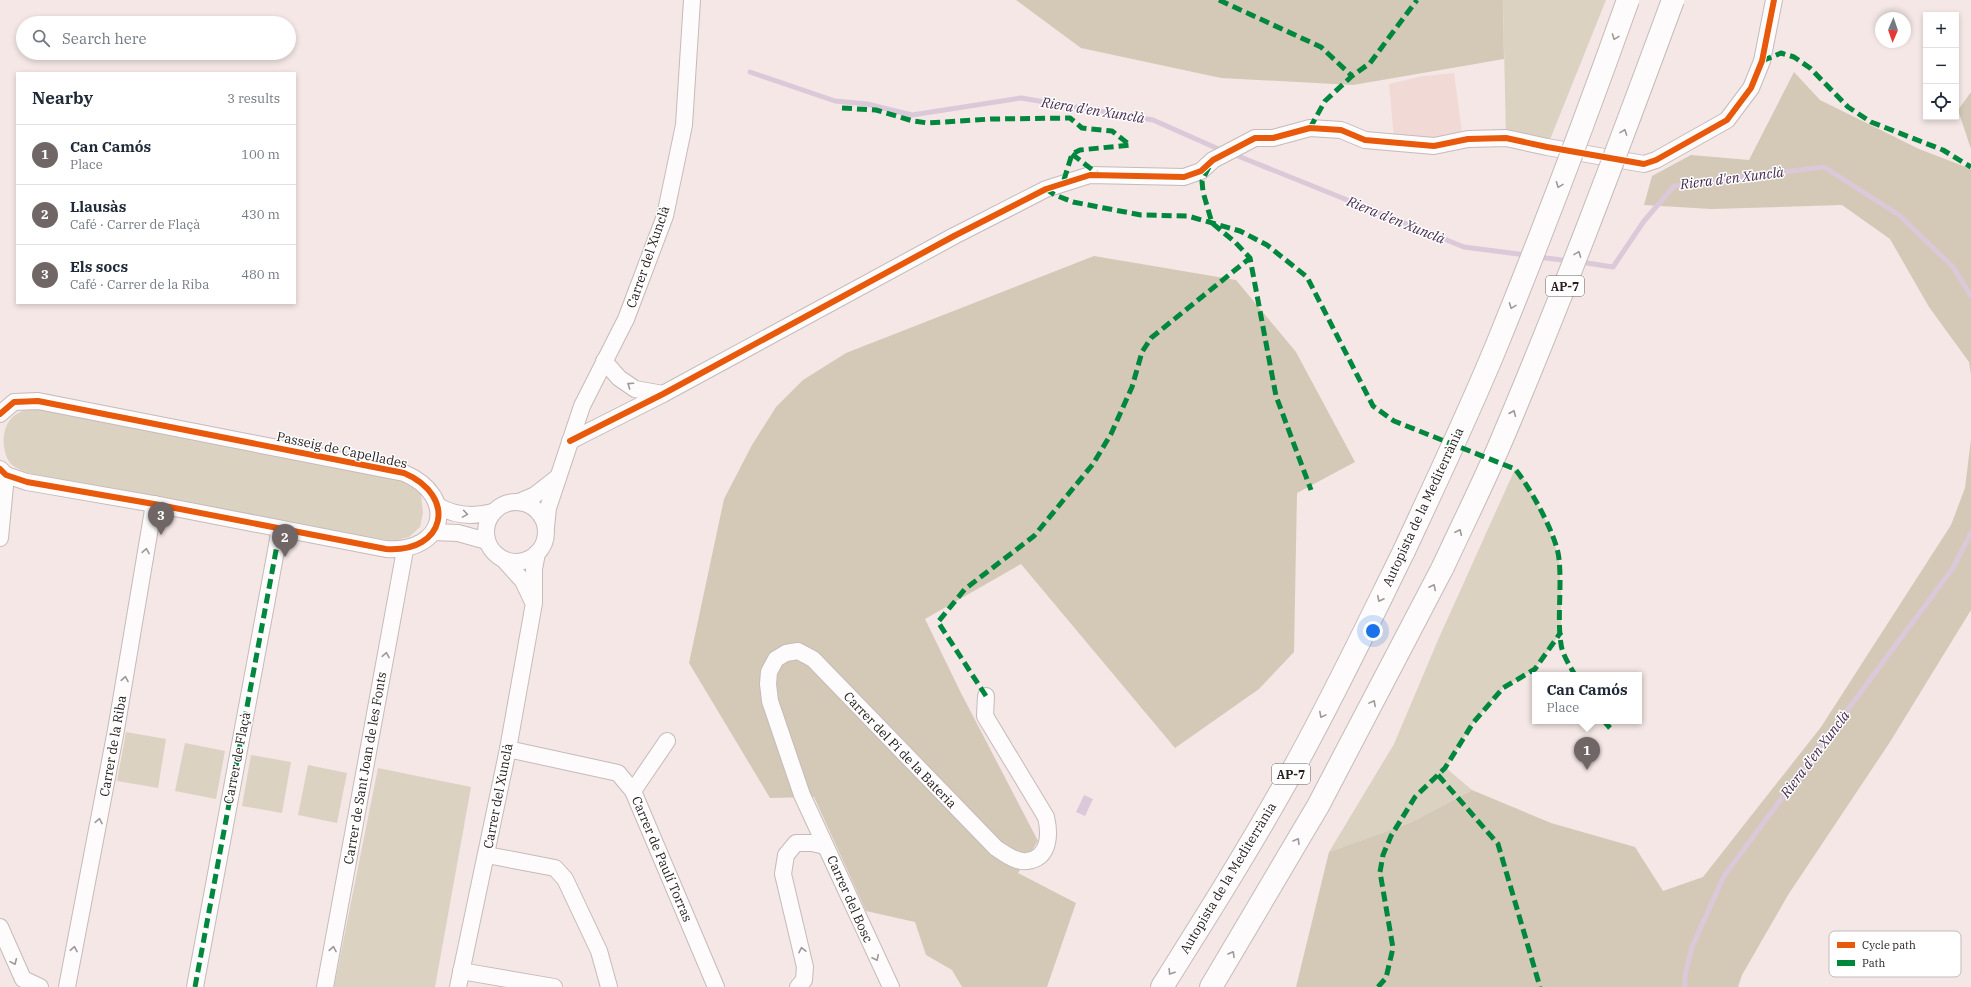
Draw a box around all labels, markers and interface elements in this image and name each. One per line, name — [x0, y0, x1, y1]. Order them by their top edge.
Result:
north arrow — [1875, 12, 1911, 48]
map controls — [1923, 12, 1959, 120]
button: + — [1923, 12, 1959, 48]
search box — [16, 16, 296, 60]
icon: search — [30, 27, 52, 49]
text: Search here — [62, 29, 147, 48]
one-way arrow — [1611, 33, 1620, 40]
button: − — [1923, 48, 1959, 84]
button: locate — [1923, 84, 1959, 120]
text: Nearby — [32, 87, 93, 109]
text: 3 results — [227, 90, 280, 107]
water label: Riera d'en Xunclà — [1039, 93, 1146, 127]
one-way arrow — [1619, 129, 1628, 136]
text: Can Camós — [70, 137, 151, 156]
text: 1 — [41, 146, 49, 163]
text: 100 m — [241, 146, 280, 163]
text: Place — [70, 156, 103, 173]
water label: Riera d'en Xunclà — [1678, 163, 1785, 193]
one-way arrow — [1556, 181, 1564, 188]
water label: Riera d'en Xunclà — [1343, 192, 1448, 248]
text: Llausàs — [70, 197, 126, 216]
street label: Carrer del Xunclà — [623, 204, 673, 310]
text: 2 — [41, 206, 49, 223]
text: 430 m — [241, 206, 280, 223]
text: Café · Carrer de Flaçà — [70, 216, 200, 233]
one-way arrow — [1573, 250, 1581, 257]
text: Els socs — [70, 257, 128, 276]
text: 3 — [41, 266, 49, 283]
text: 480 m — [241, 266, 280, 283]
text: Café · Carrer de la Riba — [70, 276, 209, 293]
road number: AP-7 — [1546, 276, 1584, 296]
one-way arrow — [1508, 302, 1516, 309]
one-way arrow — [627, 382, 634, 390]
one-way arrow — [1508, 410, 1516, 417]
street label: Autopista de la Mediterrània — [1379, 425, 1467, 589]
street label: Passeig de Capellades — [275, 428, 409, 472]
pin: 3 — [148, 502, 174, 535]
one-way arrow — [461, 510, 468, 518]
pin: 2 — [272, 524, 298, 557]
one-way arrow — [1454, 528, 1462, 536]
one-way arrow — [142, 548, 150, 554]
one-way arrow — [1428, 584, 1435, 592]
one-way arrow — [1377, 595, 1385, 602]
your location — [1363, 621, 1383, 641]
one-way arrow — [381, 652, 390, 659]
street label: Carrer de Sant Joan de les Fonts — [340, 670, 390, 866]
popup — [1532, 672, 1642, 724]
one-way arrow — [120, 676, 129, 683]
text: Can Camós — [1546, 680, 1628, 699]
street label: Carrer del Pi de la Bateria — [840, 688, 960, 812]
street label: Carrer de la Riba — [96, 694, 130, 798]
text: Place — [1546, 699, 1579, 716]
one-way arrow — [1368, 700, 1376, 707]
water label: Riera d'en Xunclà — [1776, 707, 1854, 802]
street label: Carrer de Flaçà — [220, 711, 254, 805]
one-way arrow — [1319, 711, 1327, 718]
pin: 1 — [1574, 737, 1600, 770]
street label: Carrer del Xunclà — [479, 742, 517, 850]
road number: AP-7 — [1272, 764, 1310, 784]
street label: Carrer de Paulí Torras — [628, 794, 696, 924]
street label: Autopista de la Mediterrània — [1176, 799, 1280, 957]
one-way arrow — [94, 818, 102, 824]
one-way arrow — [1292, 838, 1300, 845]
street label: Carrer del Bosc — [823, 853, 877, 945]
legend — [1829, 931, 1961, 977]
text: Cycle path — [1862, 938, 1916, 952]
one-way arrow — [69, 946, 78, 952]
one-way arrow — [328, 946, 336, 952]
one-way arrow — [798, 947, 806, 953]
one-way arrow — [1227, 951, 1234, 958]
one-way arrow — [871, 953, 879, 961]
text: Path — [1862, 956, 1885, 970]
one-way arrow — [10, 959, 18, 966]
one-way arrow — [1169, 968, 1176, 975]

